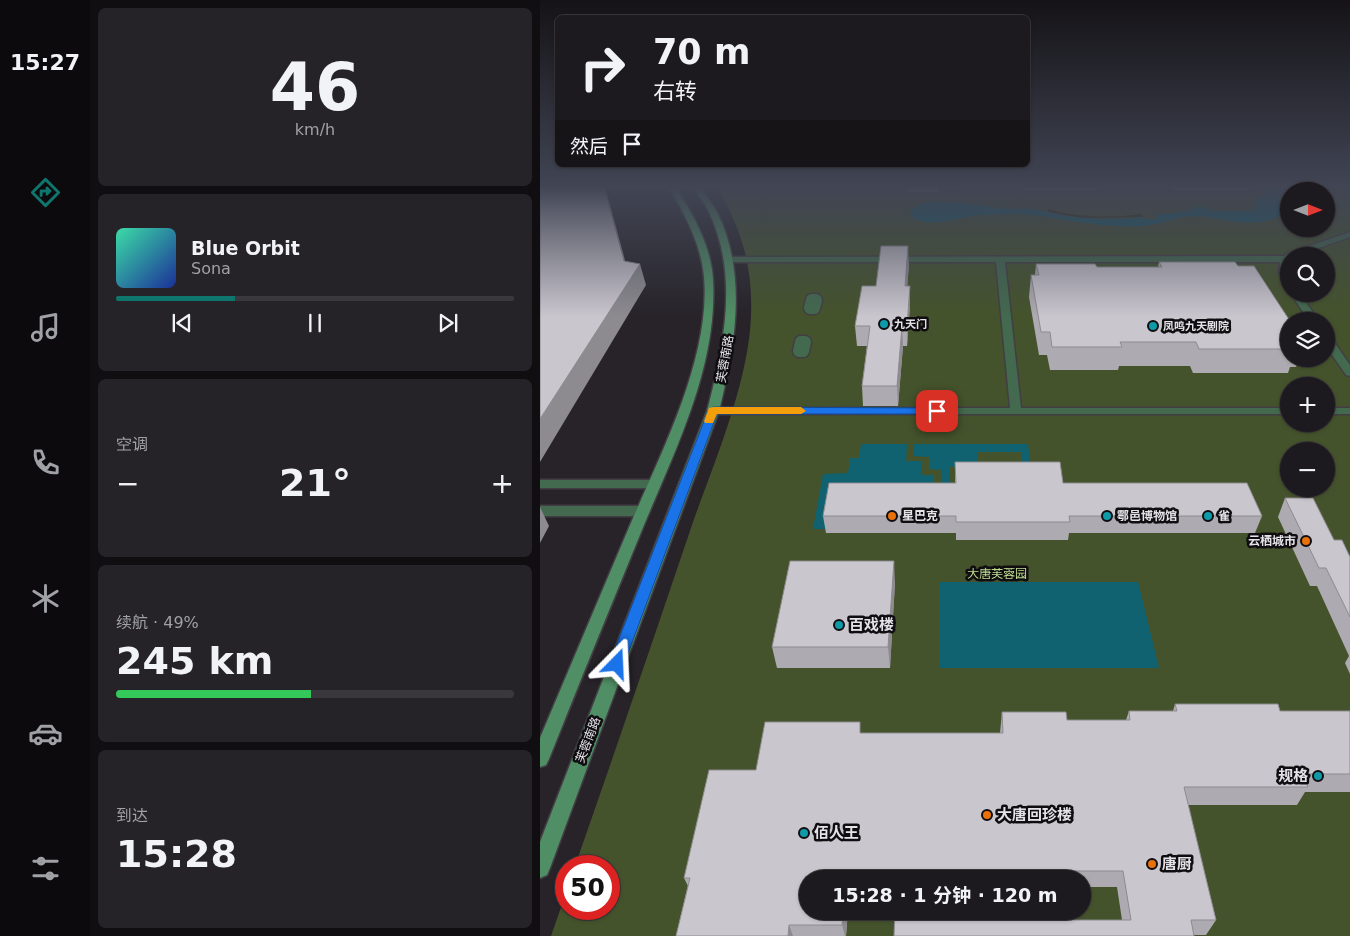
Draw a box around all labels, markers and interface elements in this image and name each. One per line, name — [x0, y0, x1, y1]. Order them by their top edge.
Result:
text: 70 m — [653, 32, 750, 72]
icon: right — [570, 35, 635, 100]
text: 15:27 — [10, 50, 80, 75]
text: 46 — [270, 50, 360, 125]
text: 右转 — [653, 79, 697, 104]
text: km/h — [295, 120, 335, 139]
icon: arrive — [618, 130, 646, 158]
text: 然后 — [570, 135, 608, 157]
icon: directions — [28, 175, 63, 210]
north arrow — [1280, 182, 1335, 238]
map controls — [1280, 182, 1335, 497]
text: Blue Orbit — [191, 237, 300, 259]
button: search — [1280, 247, 1335, 302]
text: Sona — [191, 259, 231, 278]
icon: previous — [168, 309, 196, 337]
icon: pause — [301, 309, 329, 337]
icon: next — [434, 309, 462, 337]
icon: music — [28, 310, 63, 345]
button: layers — [1280, 312, 1335, 367]
marker: 九天门 — [878, 318, 890, 330]
place label: 九天门 — [894, 318, 927, 331]
marker: 凤鸣九天剧院 — [1147, 320, 1159, 332]
place label: 凤鸣九天剧院 — [1163, 320, 1229, 333]
street label: 芙蓉南路 — [714, 334, 736, 384]
button: + — [1280, 377, 1335, 432]
pin — [916, 390, 958, 432]
icon: arrive — [923, 397, 951, 425]
text: 空调 — [116, 435, 148, 454]
button: − — [1280, 442, 1335, 497]
icon: phone — [28, 445, 63, 480]
text: 21° — [279, 461, 351, 505]
text: − — [116, 467, 139, 500]
text: + — [491, 467, 514, 500]
place label: 星巴克 — [902, 509, 938, 523]
place label: 鄠邑博物馆 — [1117, 509, 1177, 523]
place label: 雀 — [1218, 509, 1230, 523]
marker: 星巴克 — [886, 510, 898, 522]
marker: 鄠邑博物馆 — [1101, 510, 1113, 522]
marker: 雀 — [1202, 510, 1214, 522]
place label: 云栖城市 — [1248, 534, 1296, 548]
marker: 云栖城市 — [1300, 535, 1312, 547]
park label: 大唐芙蓉园 — [967, 567, 1027, 581]
icon: climate — [28, 581, 63, 616]
text: 续航 · 49% — [116, 613, 199, 632]
place label: 百戏楼 — [849, 616, 894, 634]
marker: 百戏楼 — [833, 619, 845, 631]
position arrow — [590, 637, 642, 689]
text: 245 km — [116, 639, 273, 683]
street label: 芙蓉南路 — [573, 715, 603, 765]
icon: car — [28, 716, 63, 751]
place label: 规格 — [1278, 767, 1309, 785]
marker: 规格 — [1312, 770, 1324, 782]
text: 到达 — [116, 806, 148, 825]
place label: 大唐回珍楼 — [997, 806, 1072, 824]
marker: 大唐回珍楼 — [981, 809, 993, 821]
place label: 佰人王 — [814, 824, 859, 842]
marker: 佰人王 — [798, 827, 810, 839]
text: 15:28 — [116, 832, 237, 876]
icon: filters — [28, 851, 63, 886]
speed limit sign: 50 — [555, 855, 620, 920]
place label: 唐厨 — [1162, 855, 1192, 873]
marker: 唐厨 — [1146, 858, 1158, 870]
text: 15:28 · 1 分钟 · 120 m — [832, 884, 1058, 906]

